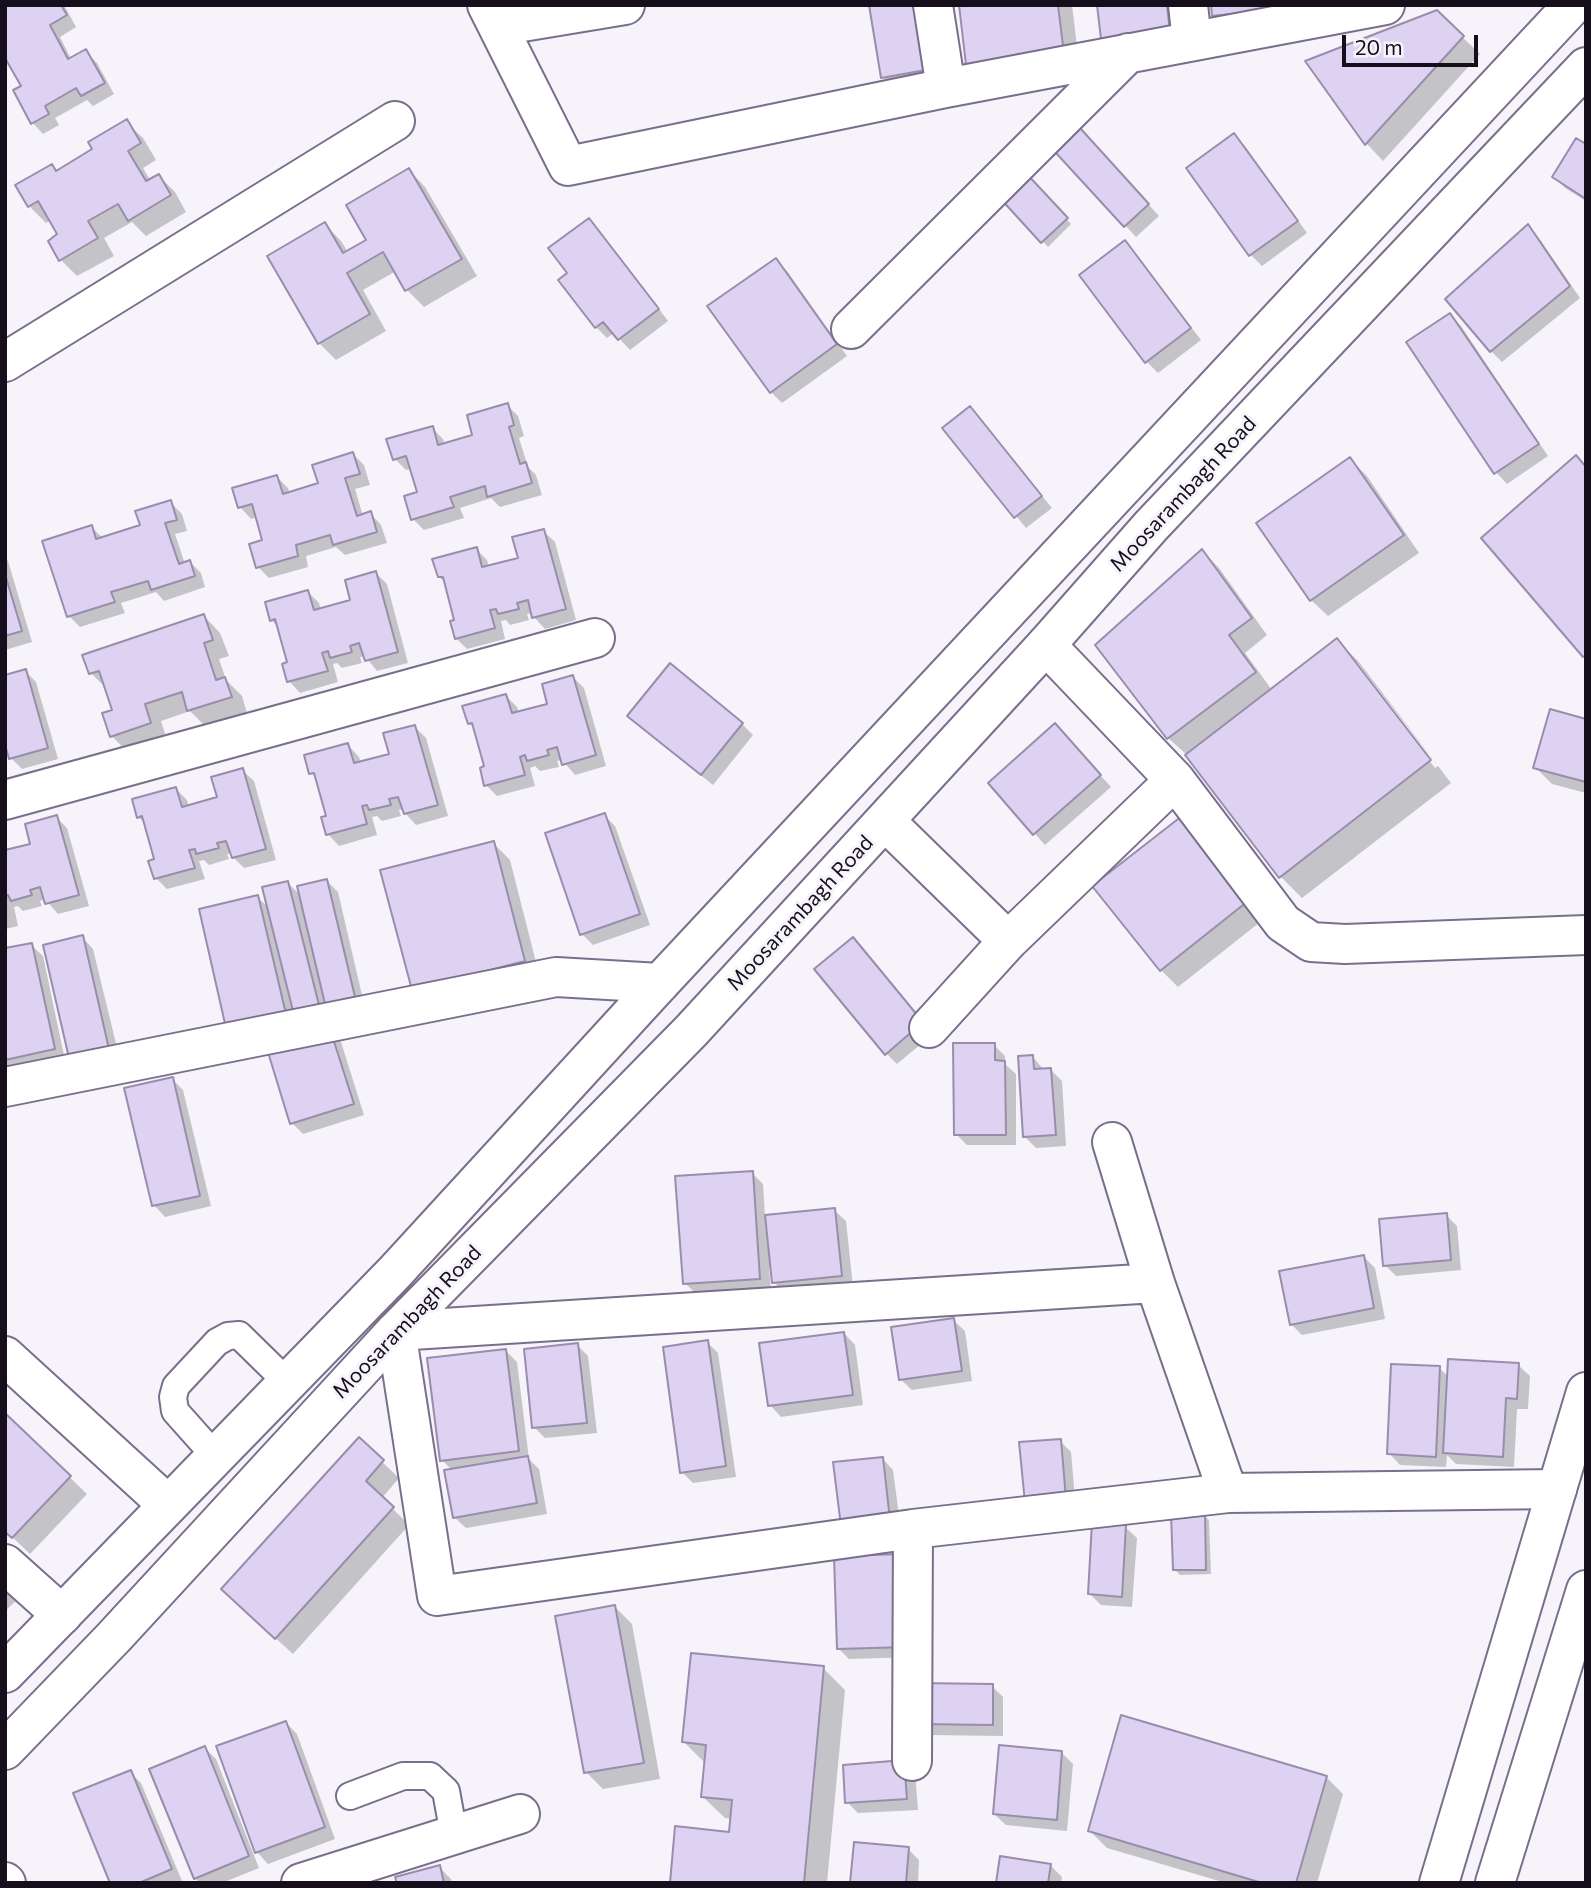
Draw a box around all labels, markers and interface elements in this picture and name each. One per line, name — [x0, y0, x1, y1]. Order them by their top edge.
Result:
scale bar — [1346, 21, 1482, 65]
text: 20 m — [1355, 34, 1403, 59]
street label: Moosarambagh Road — [1105, 411, 1261, 577]
street label: Moosarambagh Road — [722, 830, 878, 996]
street label: Moosarambagh Road — [327, 1240, 487, 1404]

